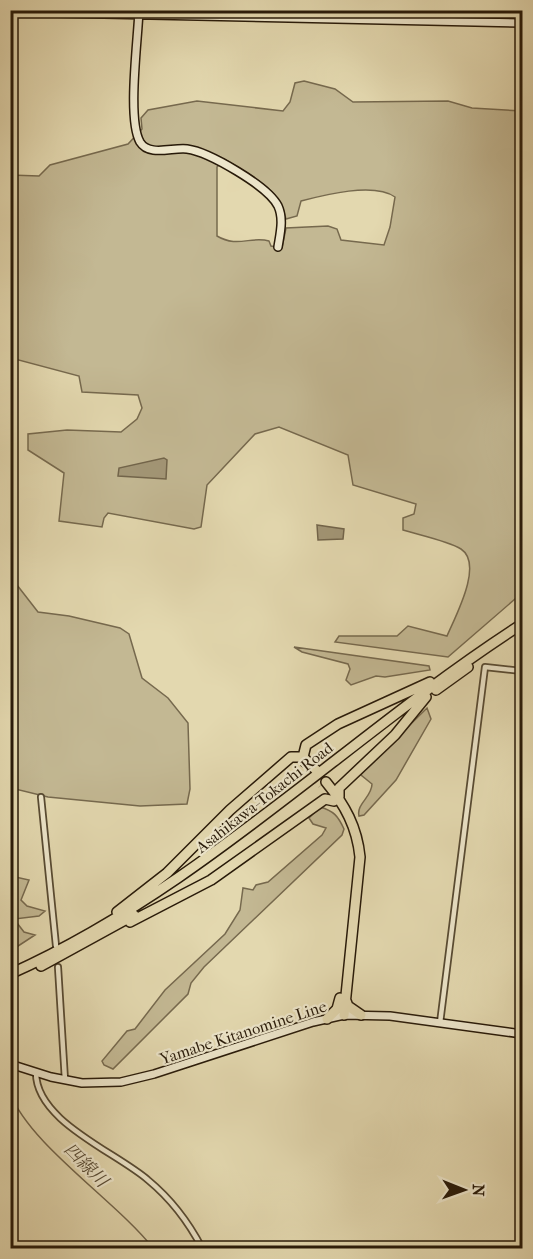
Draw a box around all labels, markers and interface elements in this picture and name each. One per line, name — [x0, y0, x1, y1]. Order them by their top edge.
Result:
street label: Asahikawa-Tokachi Road — [191, 738, 337, 857]
street label: Yamabe Kitanomine Line — [156, 997, 329, 1069]
water label: 四線川 — [59, 1139, 114, 1193]
north arrow — [434, 1160, 494, 1220]
text: N — [469, 1184, 488, 1197]

